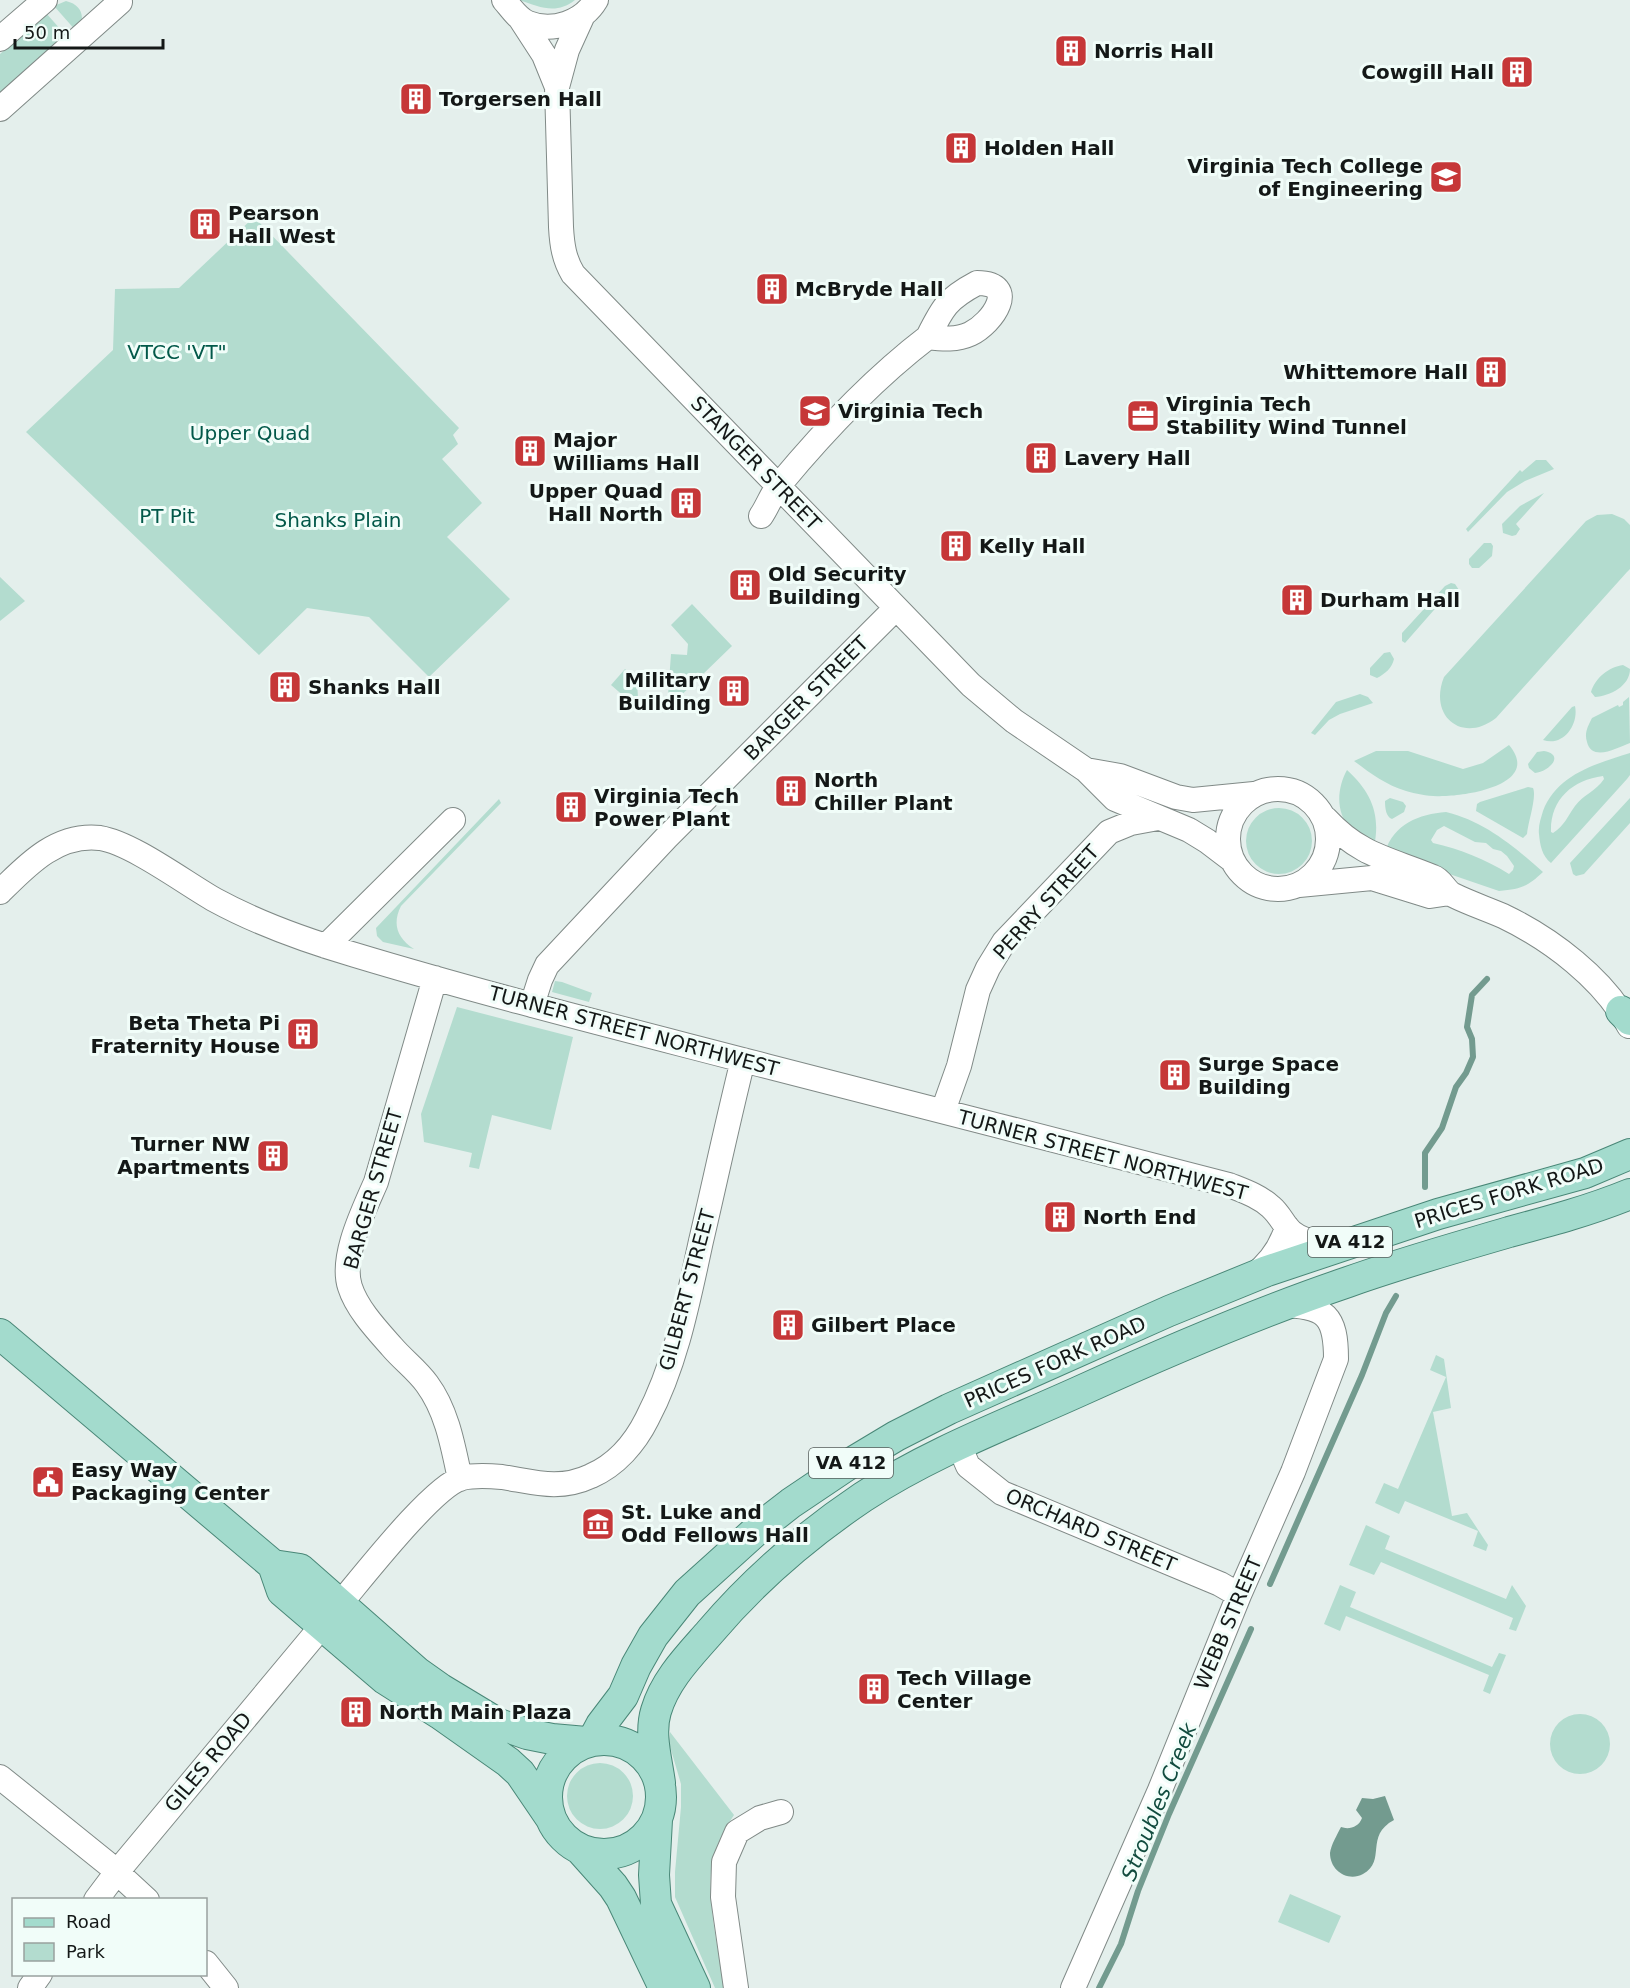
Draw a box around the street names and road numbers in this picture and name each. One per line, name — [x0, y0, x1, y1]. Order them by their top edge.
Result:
street label: STANGER STREET — [686, 391, 827, 535]
street label: BARGER STREET — [739, 630, 874, 765]
street label: PERRY STREET — [988, 839, 1104, 964]
street label: TURNER STREET NORTHWEST — [486, 980, 782, 1081]
street label: TURNER STREET NORTHWEST — [955, 1104, 1251, 1205]
street label: BARGER STREET — [339, 1105, 408, 1272]
street label: PRICES FORK ROAD — [1412, 1153, 1606, 1233]
street label: GILBERT STREET — [654, 1206, 720, 1373]
road number: VA 412 — [1308, 1227, 1392, 1257]
street label: PRICES FORK ROAD — [960, 1311, 1150, 1413]
road number: VA 412 — [809, 1448, 893, 1478]
street label: ORCHARD STREET — [1002, 1483, 1181, 1577]
street label: WEBB STREET — [1189, 1552, 1267, 1693]
street label: GILES ROAD — [159, 1707, 257, 1817]

